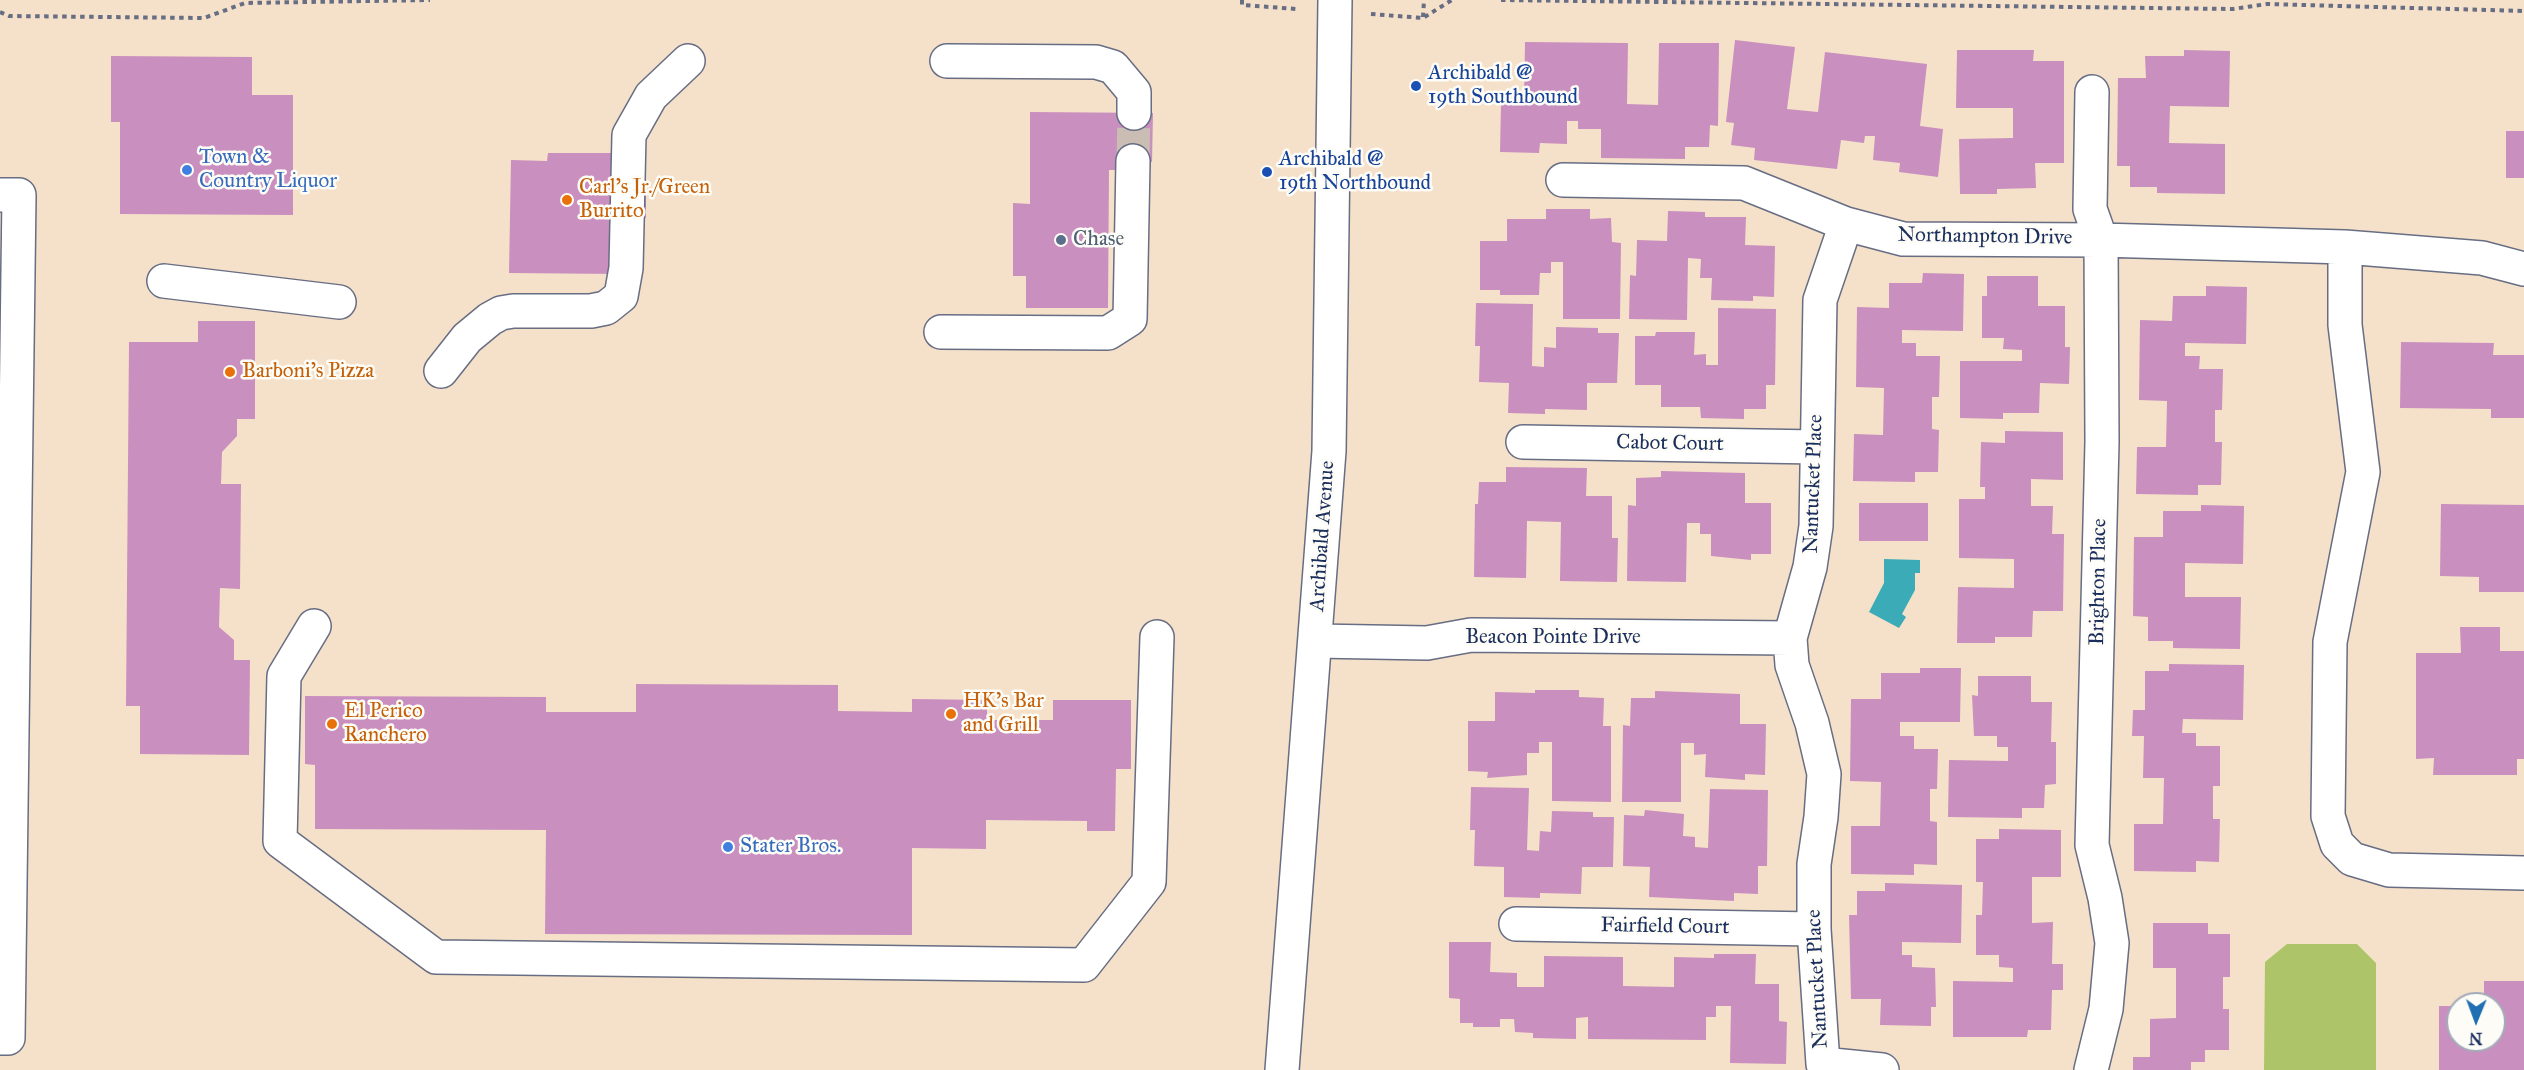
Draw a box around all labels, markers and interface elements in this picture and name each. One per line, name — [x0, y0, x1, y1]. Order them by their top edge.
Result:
place label: Archibald @ 19th Southbound — [1428, 61, 1578, 111]
marker: Archibald @ 19th Southbound — [1409, 79, 1423, 93]
place label: Town & Country Liquor — [199, 145, 337, 195]
place label: Archibald @ 19th Northbound — [1279, 147, 1431, 197]
marker: Town & Country Liquor — [180, 163, 194, 177]
marker: Archibald @ 19th Northbound — [1260, 165, 1274, 179]
place label: Carl's Jr./Green Burrito — [579, 175, 710, 225]
marker: Carl's Jr./Green Burrito — [560, 193, 574, 207]
street label: Northampton Drive — [1897, 223, 2073, 251]
place label: Chase — [1073, 227, 1124, 253]
marker: Chase — [1054, 233, 1068, 247]
place label: Barboni's Pizza — [242, 359, 374, 385]
marker: Barboni's Pizza — [223, 365, 237, 379]
street label: Nantucket Place — [1799, 414, 1829, 554]
street label: Cabot Court — [1616, 430, 1724, 458]
street label: Archibald Avenue — [1305, 460, 1341, 612]
street label: Brighton Place — [2085, 518, 2113, 646]
street label: Beacon Pointe Drive — [1465, 625, 1641, 651]
place label: HK's Bar and Grill — [963, 689, 1044, 739]
place label: El Perico Ranchero — [344, 699, 427, 749]
marker: HK's Bar and Grill — [944, 707, 958, 721]
marker: El Perico Ranchero — [325, 717, 339, 731]
place label: Stater Bros. — [740, 834, 841, 860]
marker: Stater Bros. — [721, 840, 735, 854]
street label: Nantucket Place — [1802, 909, 1834, 1049]
street label: Fairfield Court — [1600, 913, 1730, 941]
north arrow — [2446, 992, 2506, 1052]
text: N — [2469, 1029, 2483, 1048]

